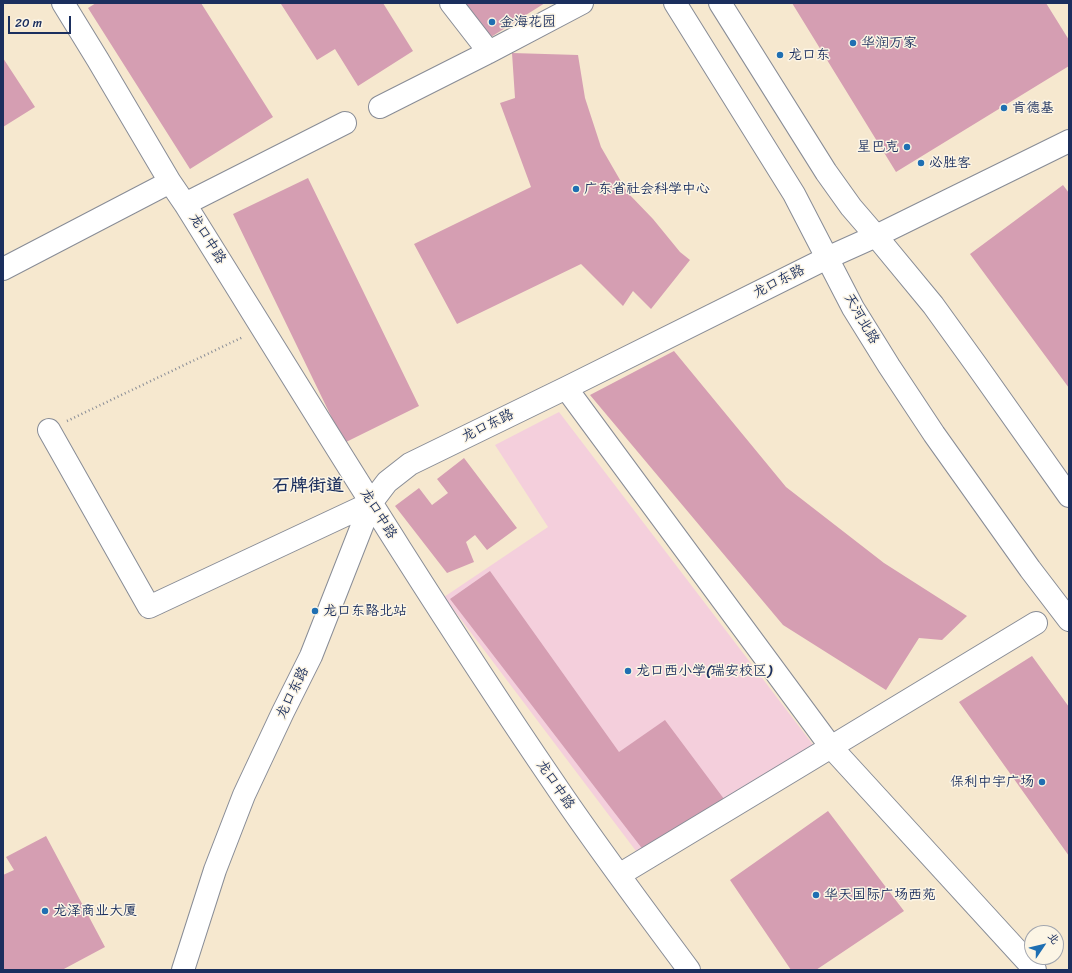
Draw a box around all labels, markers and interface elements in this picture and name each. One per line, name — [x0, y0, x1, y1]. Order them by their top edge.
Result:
scale bar — [10, 8, 73, 34]
text: 20 m — [15, 12, 42, 34]
place label: 金海花园 — [500, 14, 556, 30]
marker: 金海花园 — [487, 17, 497, 27]
place label: 华润万家 — [861, 35, 917, 51]
marker: 华润万家 — [848, 38, 858, 48]
place label: 龙口东 — [788, 47, 830, 63]
marker: 龙口东 — [775, 50, 785, 60]
place label: 肯德基 — [1012, 100, 1054, 116]
marker: 肯德基 — [999, 103, 1009, 113]
place label: 星巴克 — [857, 139, 899, 155]
marker: 星巴克 — [902, 142, 912, 152]
place label: 必胜客 — [929, 155, 971, 171]
marker: 必胜客 — [916, 158, 926, 168]
place label: 广东省社会科学中心 — [584, 181, 710, 197]
marker: 广东省社会科学中心 — [571, 184, 581, 194]
street label: 龙口中路 — [185, 211, 229, 267]
street label: 龙口东路 — [750, 262, 808, 302]
street label: 天河北路 — [840, 291, 882, 347]
street label: 龙口东路 — [459, 406, 517, 446]
district label: 石牌街道 — [272, 475, 344, 497]
street label: 龙口中路 — [356, 486, 400, 542]
place label: 龙口东路北站 — [323, 603, 407, 619]
marker: 龙口东路北站 — [310, 606, 320, 616]
place label: 龙口西小学(瑞安校区) — [636, 663, 772, 679]
street label: 龙口东路 — [273, 664, 313, 722]
marker: 龙口西小学(瑞安校区) — [623, 666, 633, 676]
street label: 龙口中路 — [532, 757, 578, 813]
place label: 保利中宇广场 — [950, 774, 1034, 790]
marker: 保利中宇广场 — [1037, 777, 1047, 787]
place label: 华天国际广场西苑 — [824, 887, 936, 903]
marker: 华天国际广场西苑 — [811, 890, 821, 900]
place label: 龙泽商业大厦 — [53, 903, 137, 919]
marker: 龙泽商业大厦 — [40, 906, 50, 916]
north arrow — [1024, 925, 1064, 965]
text: 北 — [1042, 928, 1064, 948]

